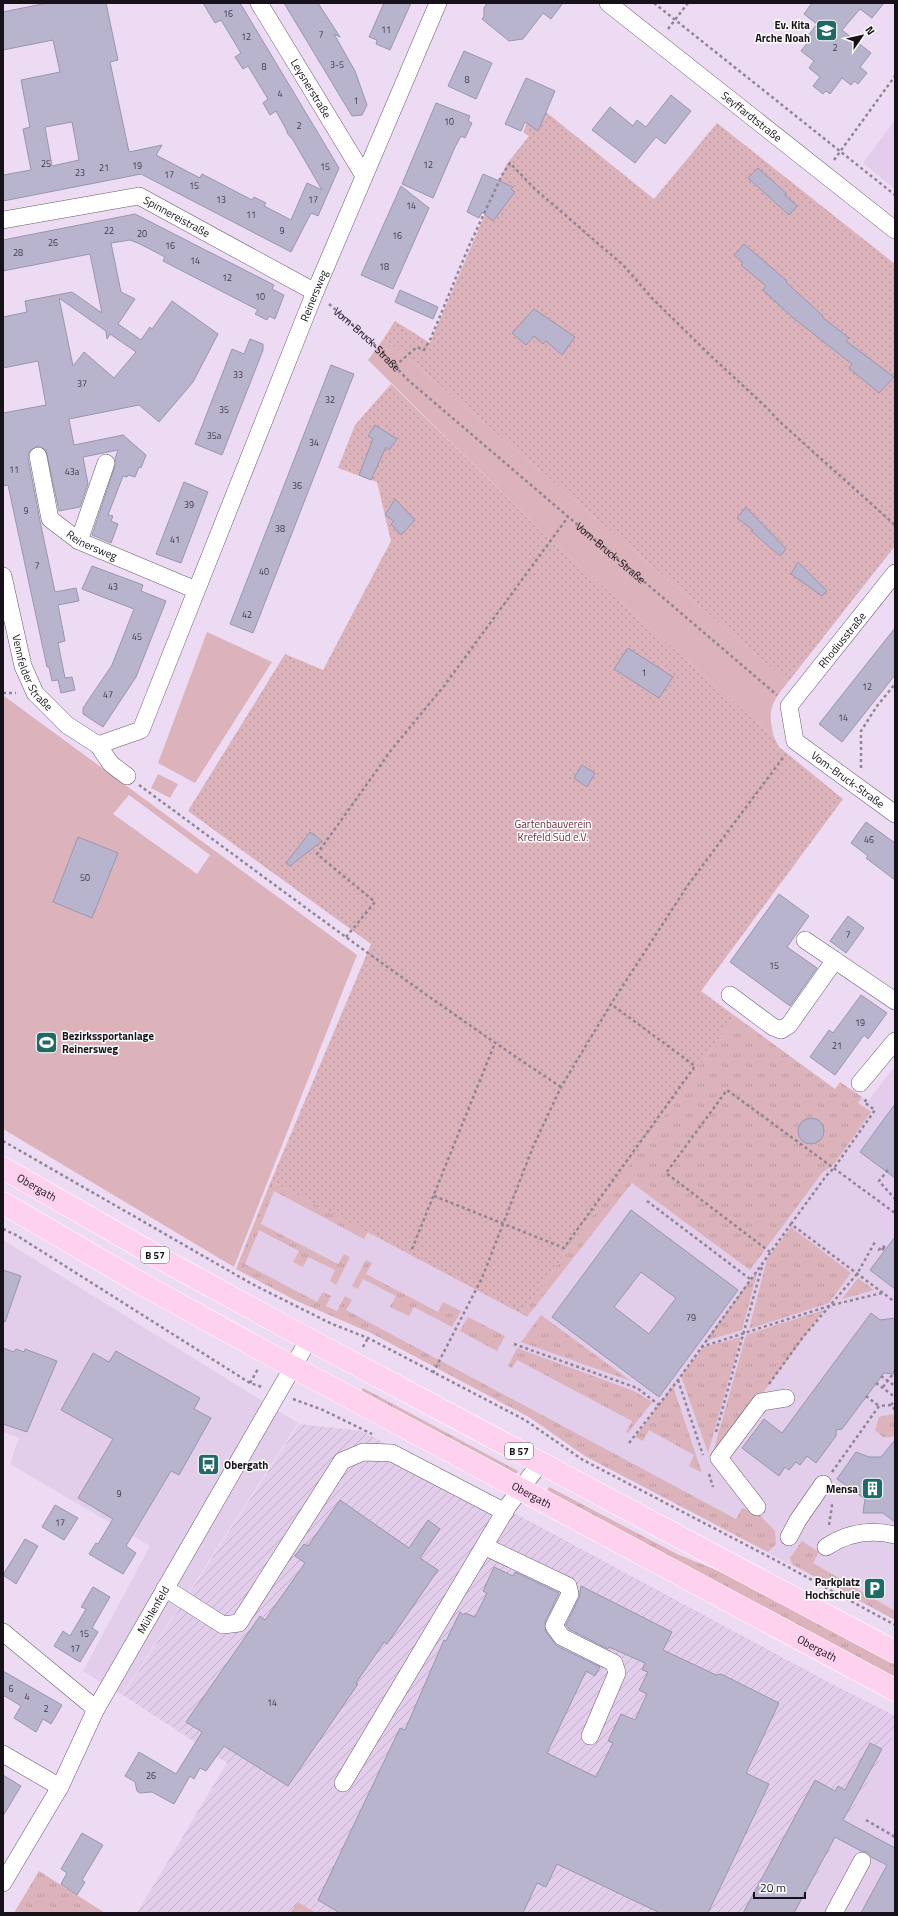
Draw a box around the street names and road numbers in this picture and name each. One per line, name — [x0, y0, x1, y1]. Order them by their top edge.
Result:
street label: Leysnerstraße — [287, 56, 335, 121]
street label: Seyffardtstraße — [718, 88, 786, 146]
street label: Spinnereistraße — [141, 192, 213, 241]
street label: Reinersweg — [296, 267, 332, 324]
street label: Vom-Bruck-Straße — [330, 303, 404, 376]
street label: Vom-Bruck-Straße — [572, 518, 649, 588]
street label: Reinersweg — [63, 526, 120, 564]
street label: Rhodiusstraße — [814, 608, 870, 671]
street label: Vennfelder Straße — [8, 633, 57, 715]
street label: Vom-Bruck-Straße — [808, 747, 888, 812]
street label: Obergath — [14, 1170, 60, 1205]
road number: B 57 — [141, 1247, 169, 1263]
road number: B 57 — [505, 1443, 533, 1459]
street label: Obergath — [509, 1478, 555, 1512]
street label: Mühlenfeld — [133, 1583, 173, 1637]
street label: Obergath — [794, 1631, 840, 1666]

